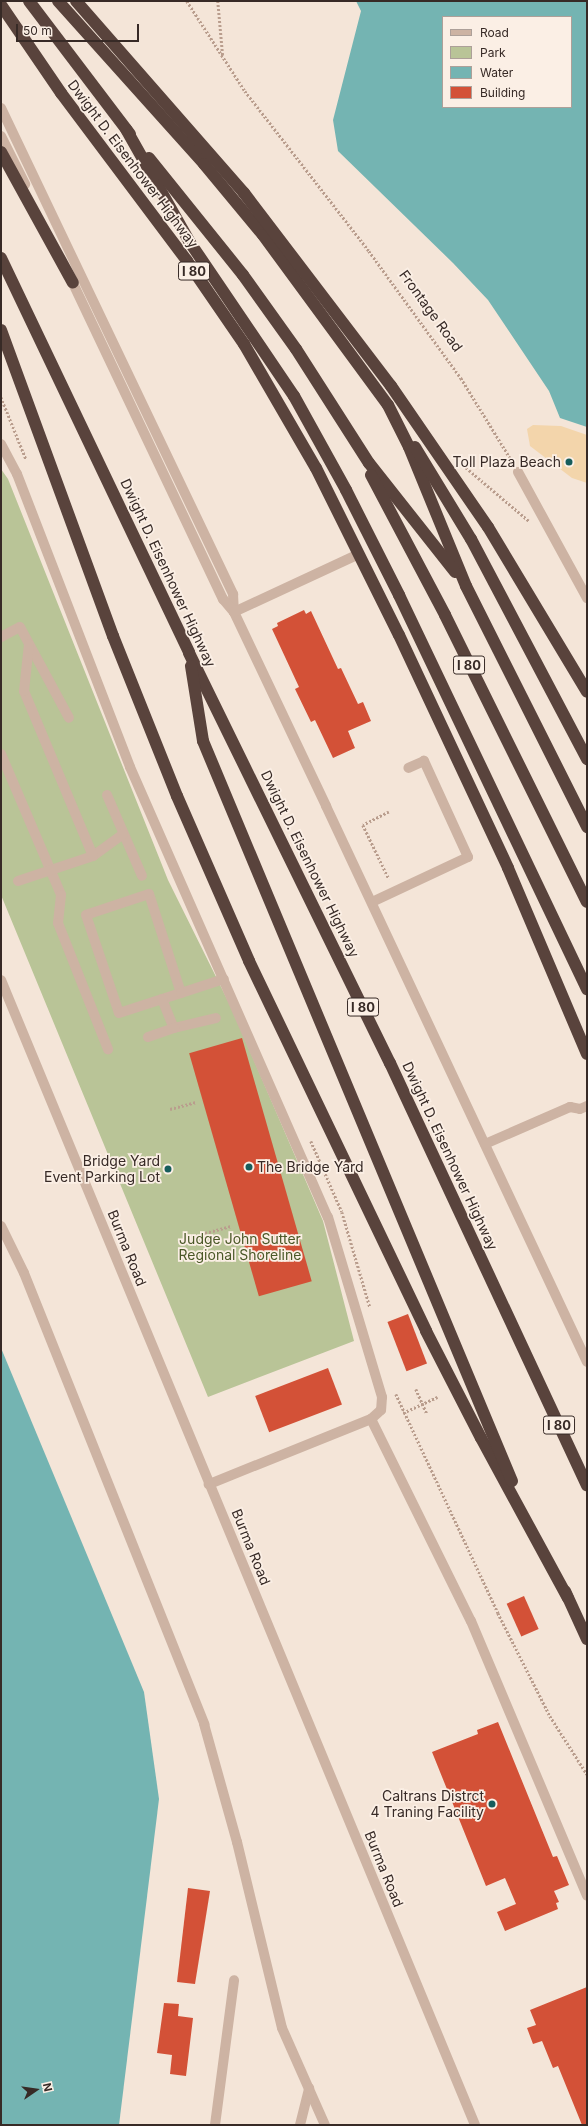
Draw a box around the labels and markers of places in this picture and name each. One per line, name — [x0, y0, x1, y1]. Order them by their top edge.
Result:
place label: Toll Plaza Beach — [453, 454, 561, 470]
marker: Toll Plaza Beach — [564, 457, 574, 467]
place label: Bridge Yard Event Parking Lot — [44, 1153, 160, 1186]
place label: The Bridge Yard — [257, 1159, 364, 1175]
marker: The Bridge Yard — [244, 1162, 254, 1172]
marker: Bridge Yard Event Parking Lot — [163, 1164, 173, 1174]
place label: Caltrans Distrct 4 Traning Facility — [371, 1788, 484, 1820]
marker: Caltrans Distrct 4 Traning Facility — [487, 1799, 497, 1809]

